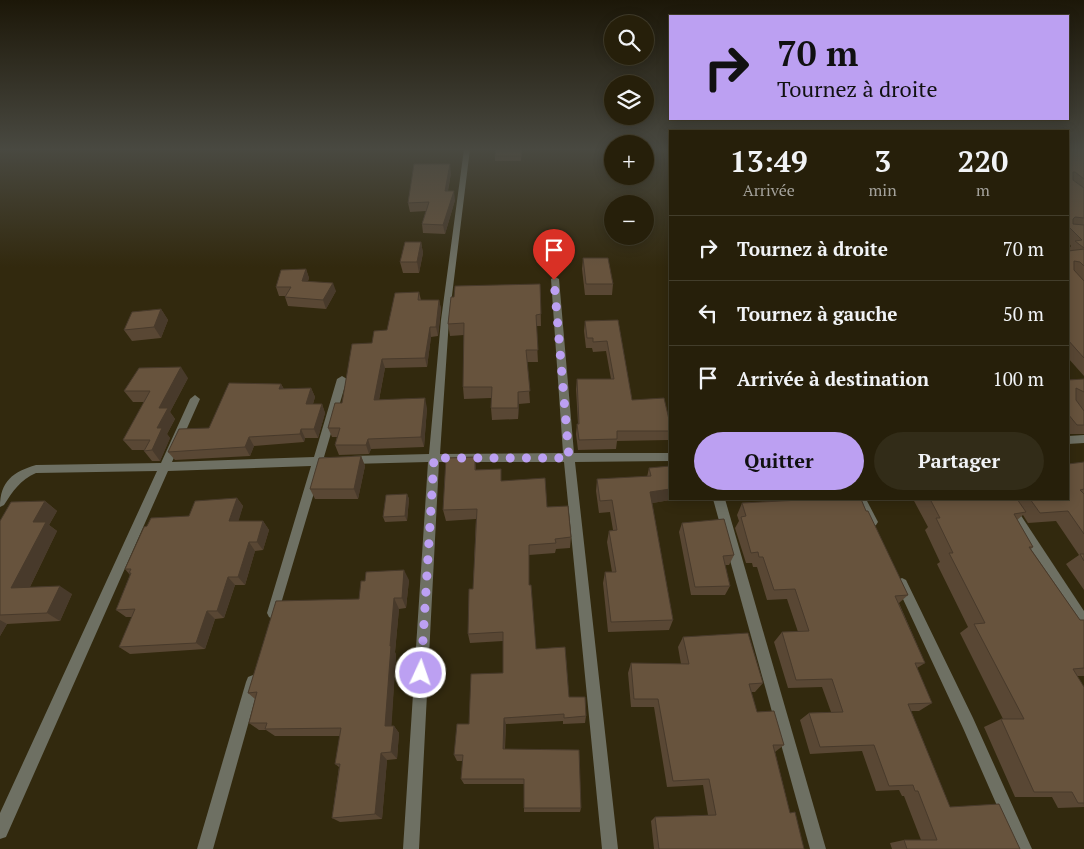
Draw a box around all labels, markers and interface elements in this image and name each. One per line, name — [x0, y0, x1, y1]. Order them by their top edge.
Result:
map controls — [604, 15, 654, 245]
button: search — [604, 15, 654, 65]
text: 70 m — [777, 30, 858, 76]
icon: right — [694, 35, 759, 100]
text: Tournez à droite — [777, 74, 938, 103]
button: layers — [604, 75, 654, 125]
button: + — [604, 135, 654, 185]
text: 13:49 — [730, 141, 808, 181]
text: 3 — [874, 141, 891, 181]
text: 220 — [957, 141, 1008, 181]
text: Arrivée — [743, 179, 795, 201]
text: min — [869, 179, 897, 201]
text: m — [976, 179, 990, 201]
button: − — [604, 195, 654, 245]
pin — [533, 229, 575, 280]
icon: right — [694, 234, 722, 262]
icon: arrive — [540, 236, 568, 264]
text: Tournez à droite — [737, 236, 888, 261]
text: 70 m — [1003, 236, 1044, 261]
icon: left — [694, 299, 722, 327]
text: Tournez à gauche — [737, 301, 898, 326]
text: 50 m — [1003, 301, 1044, 326]
icon: arrive — [694, 364, 722, 392]
text: Arrivée à destination — [737, 366, 929, 391]
text: 100 m — [993, 366, 1044, 391]
button: Quitter — [694, 432, 864, 490]
button: Partager — [874, 432, 1044, 490]
position arrow — [394, 646, 446, 698]

